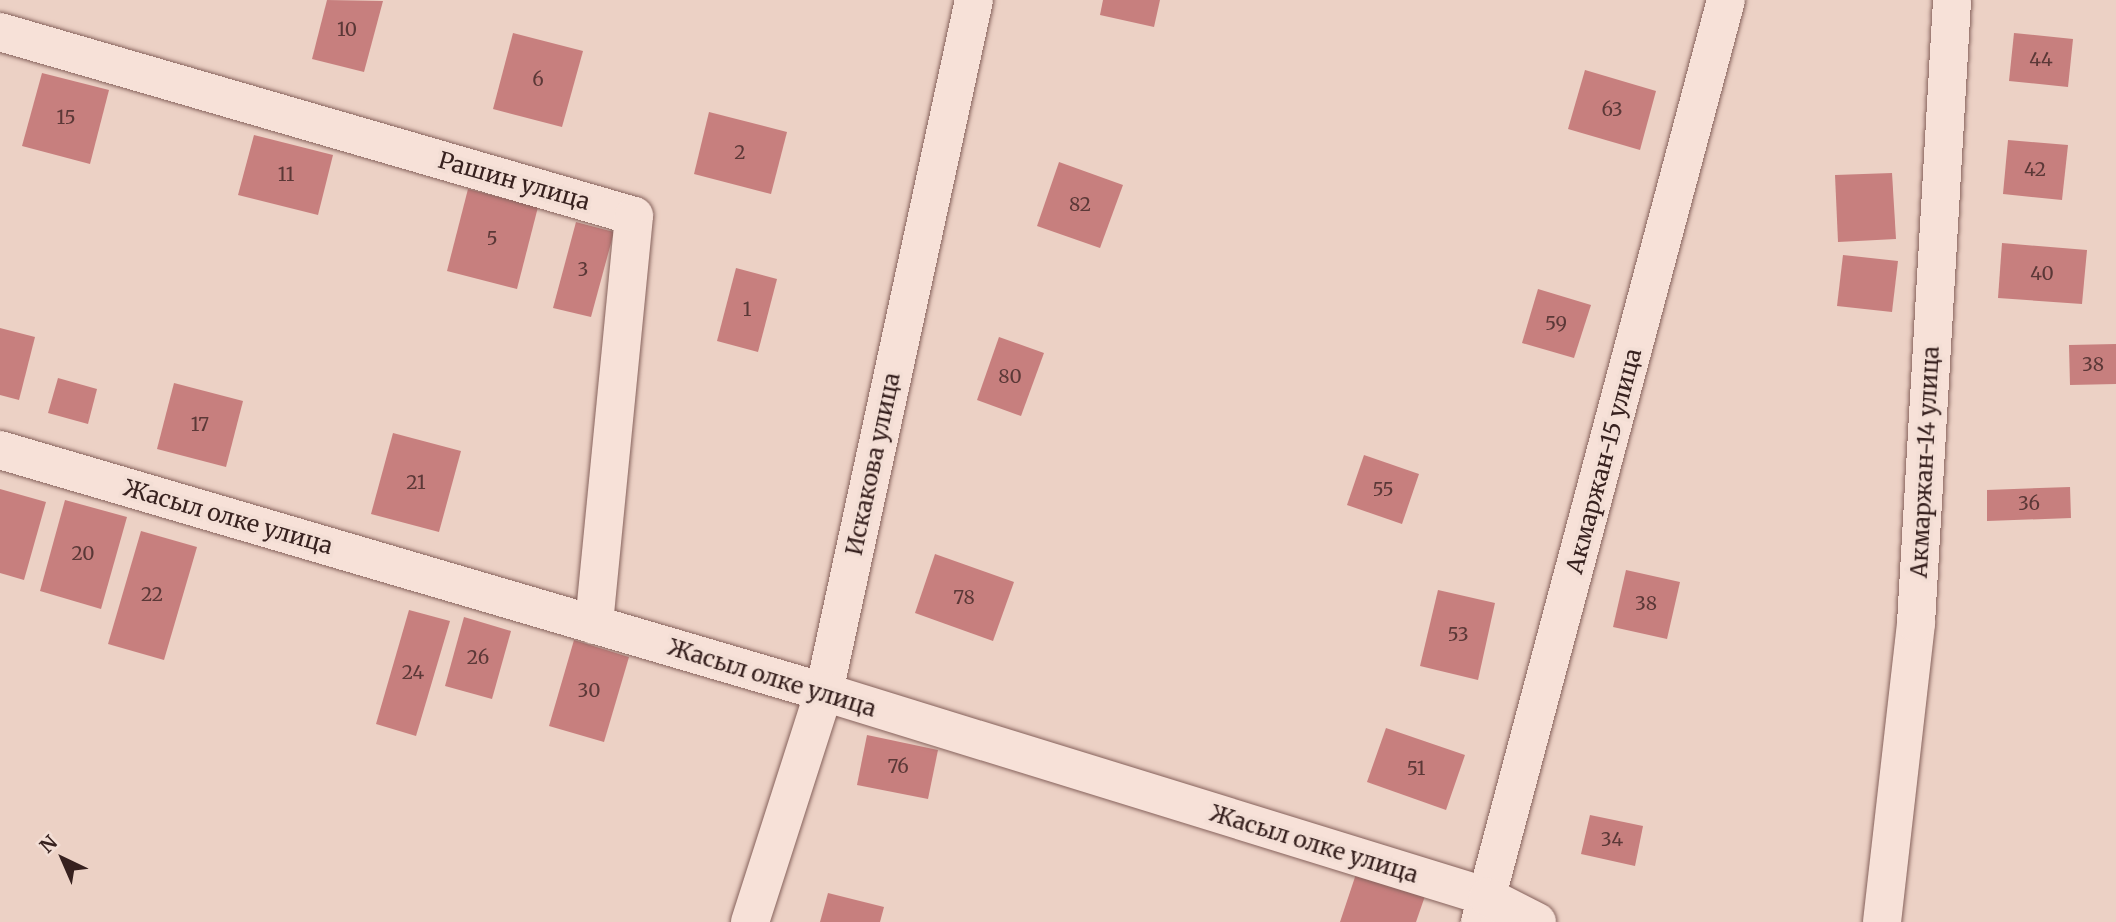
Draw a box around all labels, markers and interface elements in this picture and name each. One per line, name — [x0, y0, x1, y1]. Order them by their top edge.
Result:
house number: 10 — [337, 19, 357, 41]
house number: 44 — [2029, 49, 2053, 71]
house number: 6 — [532, 69, 544, 91]
house number: 63 — [1601, 99, 1623, 121]
house number: 15 — [56, 107, 76, 129]
house number: 2 — [734, 142, 746, 164]
street label: Рашин улица — [435, 146, 593, 216]
house number: 42 — [2024, 159, 2046, 181]
house number: 11 — [278, 164, 294, 186]
house number: 82 — [1069, 194, 1091, 216]
house number: 5 — [486, 228, 498, 250]
house number: 3 — [578, 259, 588, 281]
house number: 40 — [2030, 263, 2054, 285]
house number: 1 — [743, 299, 751, 321]
house number: 59 — [1545, 313, 1567, 335]
street label: Акмаржан-15 улица — [1561, 345, 1647, 577]
street label: Акмаржан-14 улица — [1905, 345, 1945, 579]
house number: 38 — [2082, 354, 2104, 376]
house number: 80 — [998, 366, 1022, 388]
street label: Искакова улица — [840, 370, 906, 558]
house number: 17 — [191, 414, 209, 436]
house number: 21 — [406, 472, 426, 494]
street label: Жасыл олке улица — [120, 474, 336, 560]
house number: 55 — [1372, 479, 1394, 501]
house number: 36 — [2018, 493, 2040, 515]
house number: 20 — [71, 543, 95, 565]
house number: 22 — [141, 584, 163, 606]
house number: 78 — [953, 587, 975, 609]
house number: 38 — [1635, 593, 1657, 615]
house number: 53 — [1447, 624, 1469, 646]
street label: Жасыл олке улица — [665, 633, 879, 723]
house number: 26 — [467, 647, 489, 669]
house number: 24 — [402, 662, 424, 684]
house number: 30 — [578, 680, 600, 702]
house number: 76 — [887, 756, 909, 778]
house number: 51 — [1407, 758, 1425, 780]
street label: Жасыл олке улица — [1207, 799, 1421, 889]
north arrow — [28, 824, 98, 894]
house number: 34 — [1601, 829, 1623, 851]
text: N — [35, 830, 62, 858]

